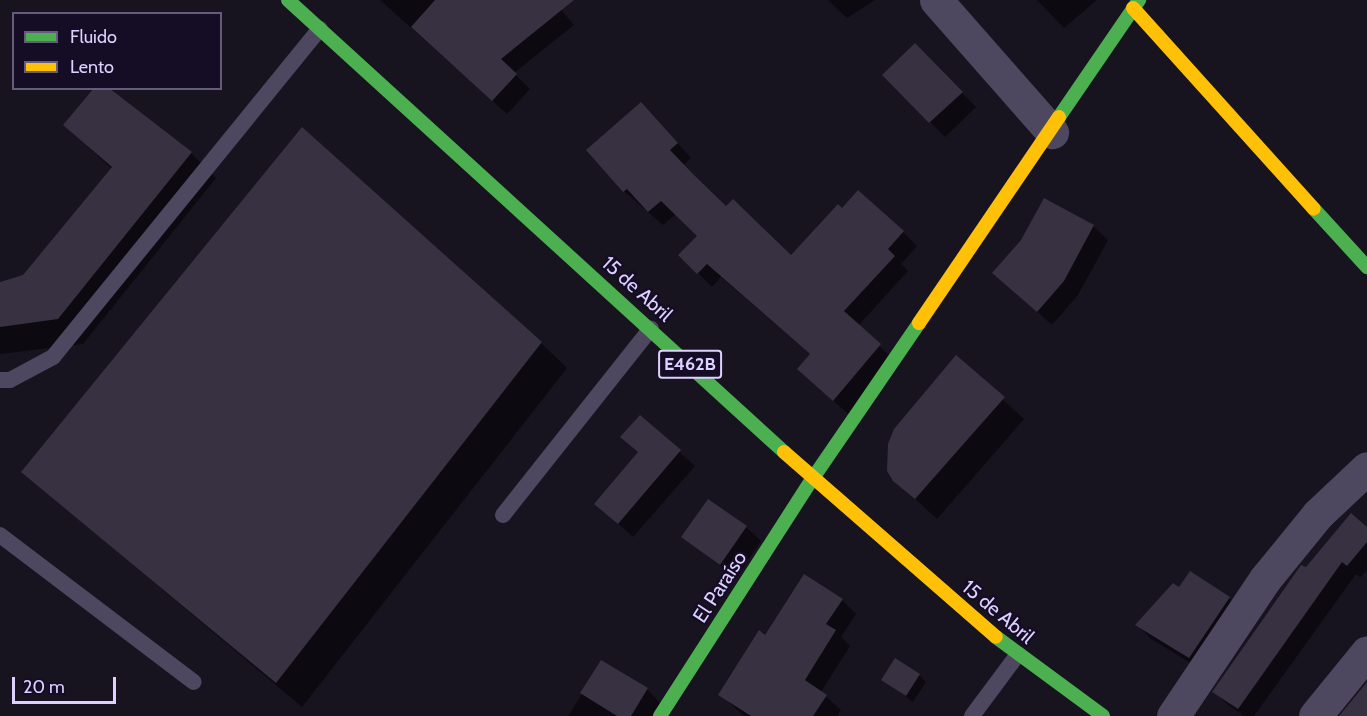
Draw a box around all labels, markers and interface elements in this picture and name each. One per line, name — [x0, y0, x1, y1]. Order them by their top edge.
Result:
legend — [12, 12, 222, 90]
text: Fluido — [70, 26, 117, 48]
text: Lento — [70, 56, 114, 78]
street label: 15 de Abril — [597, 251, 677, 327]
road number: E462B — [657, 349, 723, 379]
street label: El Paraíso — [688, 547, 752, 627]
street label: 15 de Abril — [957, 575, 1039, 649]
scale bar — [15, 665, 118, 703]
text: 20 m — [23, 676, 65, 698]

